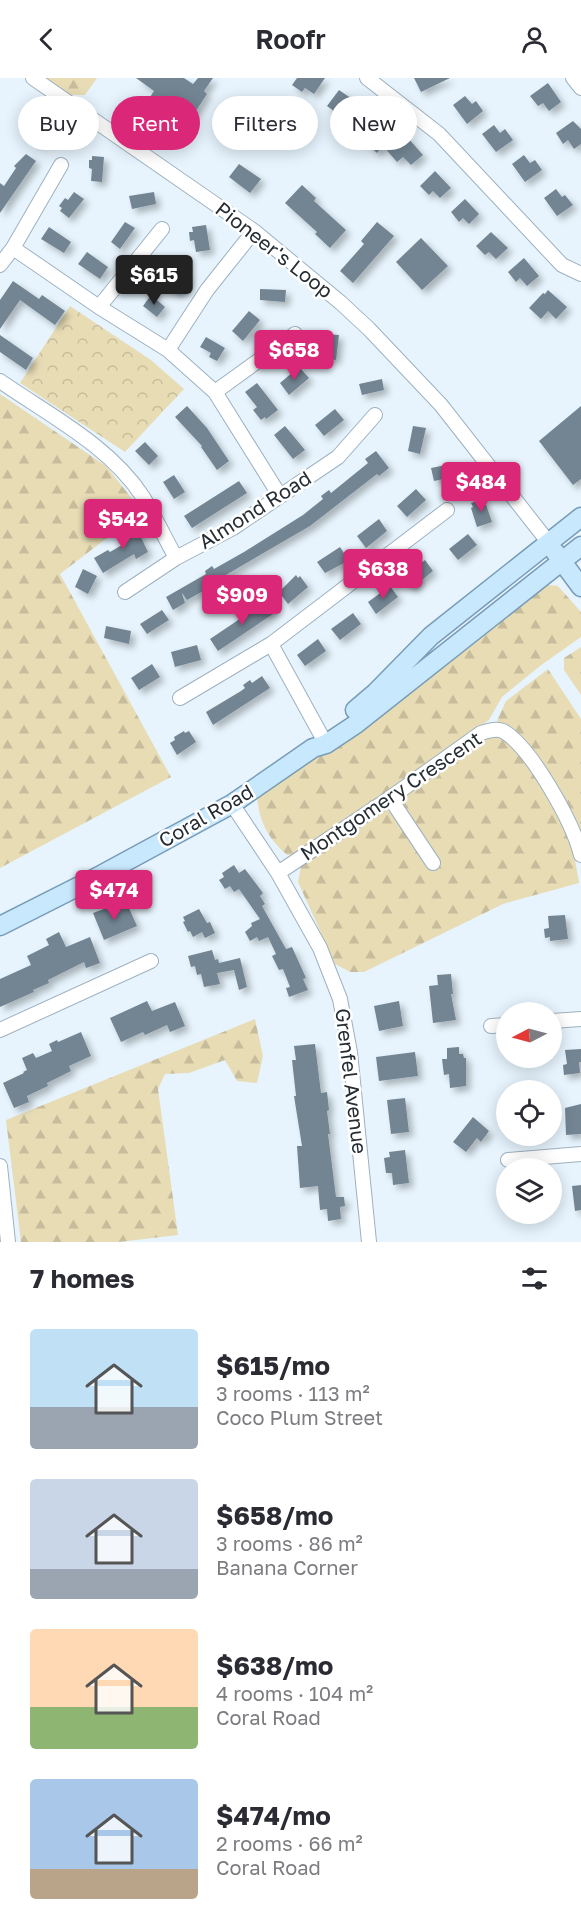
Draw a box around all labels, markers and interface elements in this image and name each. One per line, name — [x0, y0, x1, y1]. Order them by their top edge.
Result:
icon: back — [30, 23, 63, 56]
text: Roofr — [255, 23, 326, 55]
icon: person — [518, 23, 551, 56]
chip: Buy — [18, 96, 99, 150]
chip: Rent — [111, 96, 200, 150]
chip: Filters — [212, 96, 318, 150]
chip: New — [330, 96, 417, 150]
street label: Pioneer's Loop — [211, 196, 338, 302]
pin: $615 — [118, 255, 190, 306]
text: $615 — [130, 262, 178, 286]
pin: $658 — [258, 330, 330, 381]
text: $658 — [268, 337, 320, 361]
pin: $484 — [445, 462, 517, 513]
street label: Almond Road — [194, 465, 315, 553]
text: $484 — [455, 469, 507, 493]
pin: $542 — [87, 499, 159, 550]
text: $542 — [98, 506, 148, 530]
pin: $638 — [347, 549, 419, 600]
text: $638 — [357, 556, 409, 580]
pin: $909 — [206, 575, 278, 626]
text: $909 — [216, 582, 268, 606]
street label: Montgomery Crescent — [295, 726, 486, 865]
street label: Coral Road — [154, 779, 257, 852]
pin: $474 — [78, 870, 150, 921]
text: $474 — [89, 877, 139, 901]
north arrow — [496, 1002, 562, 1068]
map controls — [496, 1002, 562, 1224]
street label: Grenfel Avenue — [331, 1007, 373, 1155]
button: locate — [496, 1080, 562, 1146]
button: layers — [496, 1158, 562, 1224]
icon: filters — [518, 1262, 551, 1295]
text: 7 homes — [30, 1263, 135, 1294]
text: $615/mo — [216, 1350, 330, 1381]
icon: home — [78, 1353, 150, 1425]
text: 3 rooms · 113 m² — [216, 1381, 370, 1405]
text: Coco Plum Street — [216, 1405, 383, 1429]
text: $658/mo — [216, 1500, 333, 1531]
icon: home — [78, 1503, 150, 1575]
text: 3 rooms · 86 m² — [216, 1531, 363, 1555]
text: Banana Corner — [216, 1555, 358, 1579]
text: $638/mo — [216, 1650, 333, 1681]
icon: home — [78, 1653, 150, 1725]
text: 4 rooms · 104 m² — [216, 1681, 373, 1705]
text: Coral Road — [216, 1705, 321, 1729]
text: $474/mo — [216, 1800, 331, 1831]
icon: home — [78, 1803, 150, 1875]
text: 2 rooms · 66 m² — [216, 1831, 363, 1855]
text: Coral Road — [216, 1855, 321, 1879]

